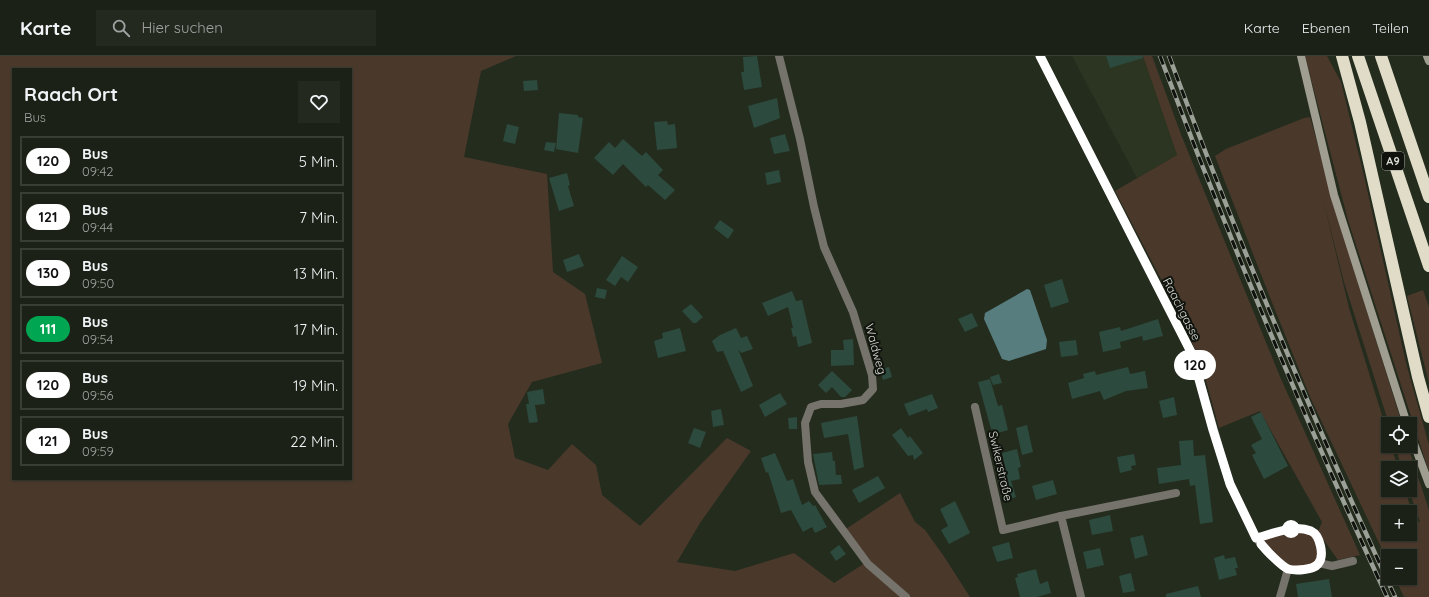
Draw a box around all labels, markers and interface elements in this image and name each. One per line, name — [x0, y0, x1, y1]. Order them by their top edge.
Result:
search box — [96, 10, 376, 46]
text: Karte — [20, 16, 72, 40]
icon: search — [110, 17, 132, 39]
text: Hier suchen — [142, 18, 223, 37]
text: Karte — [1244, 19, 1280, 37]
text: Ebenen — [1302, 19, 1350, 37]
text: Teilen — [1372, 19, 1409, 37]
button: heart — [298, 81, 340, 123]
text: Raach Ort — [24, 82, 118, 106]
text: Bus — [24, 109, 46, 125]
text: Bus — [82, 144, 108, 163]
text: 120 — [37, 152, 59, 170]
text: 5 Min. — [299, 152, 338, 171]
road number: A9 — [1382, 152, 1404, 170]
text: 09:42 — [82, 163, 113, 179]
text: Bus — [82, 200, 108, 219]
text: 121 — [39, 208, 57, 226]
text: 7 Min. — [299, 208, 338, 227]
text: 09:44 — [82, 219, 113, 235]
text: Bus — [82, 256, 108, 275]
text: 130 — [37, 264, 59, 282]
text: 13 Min. — [293, 264, 338, 283]
text: 09:50 — [82, 275, 114, 291]
street label: Raachgasse — [1160, 275, 1204, 343]
text: Bus — [82, 312, 108, 331]
text: 111 — [40, 320, 56, 338]
text: 17 Min. — [294, 320, 338, 339]
street label: Waldweg — [862, 322, 890, 376]
text: 09:54 — [82, 331, 113, 347]
line badge: 120 — [1172, 352, 1218, 378]
text: 120 — [1184, 356, 1206, 374]
text: Bus — [82, 368, 108, 387]
text: 120 — [37, 376, 59, 394]
text: 19 Min. — [293, 376, 338, 395]
text: 09:56 — [82, 387, 114, 403]
map controls — [1381, 417, 1417, 585]
button: locate — [1381, 417, 1417, 453]
text: Bus — [82, 424, 108, 443]
street label: Swikerstraße — [986, 430, 1016, 503]
text: 121 — [39, 432, 57, 450]
text: 22 Min. — [290, 432, 338, 451]
text: 09:59 — [82, 443, 114, 459]
button: layers — [1381, 461, 1417, 497]
button: + — [1381, 505, 1417, 541]
unlabelled marker — [1282, 520, 1300, 538]
button: − — [1381, 549, 1417, 585]

